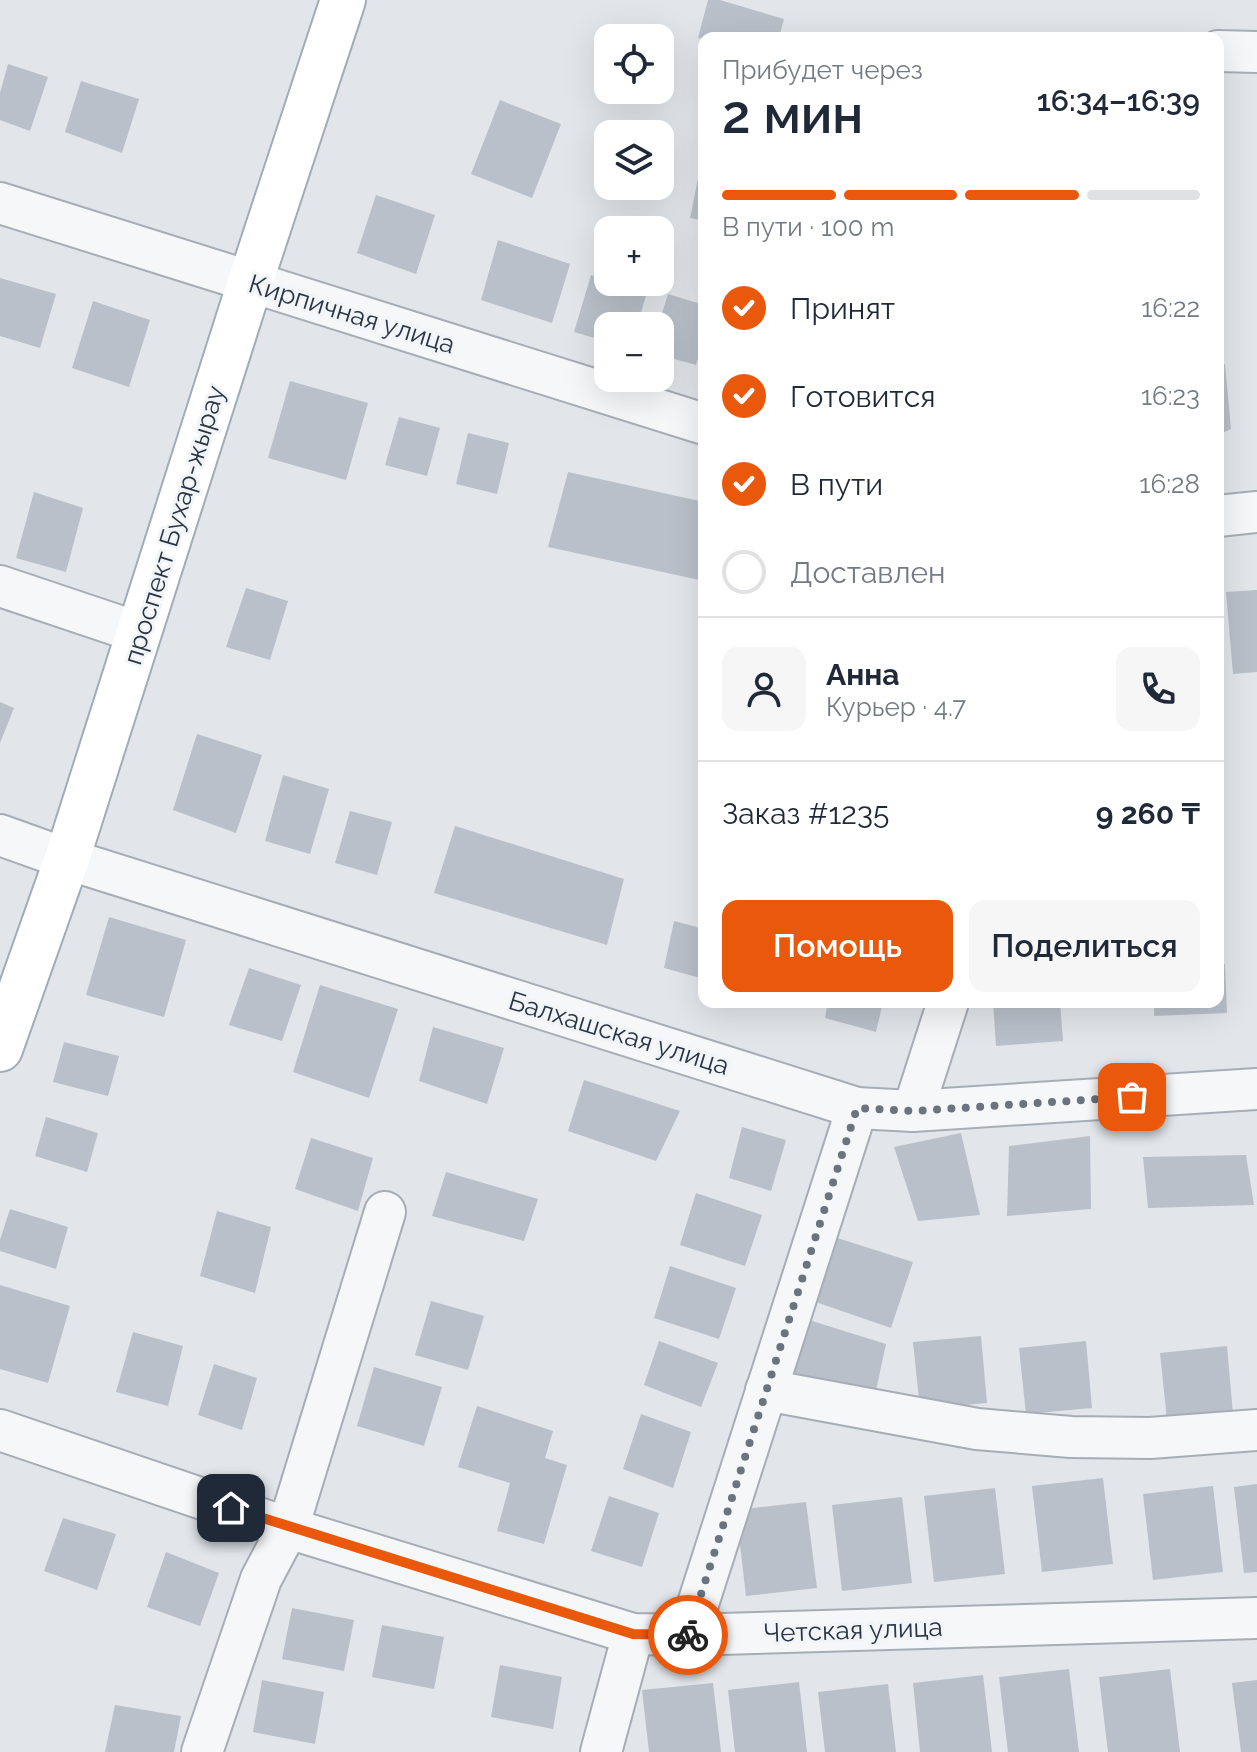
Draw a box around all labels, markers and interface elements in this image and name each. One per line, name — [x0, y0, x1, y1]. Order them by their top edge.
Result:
map controls — [594, 24, 674, 392]
button: locate — [594, 24, 674, 104]
text: Прибудет через — [722, 55, 923, 85]
text: 16:34–16:39 — [1037, 83, 1200, 118]
text: 2 мин — [722, 84, 863, 145]
button: layers — [594, 120, 674, 200]
text: В пути · 100 m — [722, 212, 894, 242]
button: + — [594, 216, 674, 296]
street label: Кирпичная улица — [245, 268, 459, 360]
icon: check — [722, 286, 766, 330]
text: Принят — [790, 291, 895, 326]
text: 16:22 — [1141, 293, 1200, 323]
button: − — [594, 312, 674, 392]
icon: check — [722, 374, 766, 418]
text: Готовится — [790, 379, 936, 414]
text: 16:23 — [1141, 381, 1200, 411]
street label: проспект Бухар-жырау — [117, 382, 231, 668]
icon: check — [722, 462, 766, 506]
text: В пути — [790, 467, 883, 502]
text: 16:28 — [1139, 469, 1200, 499]
text: Доставлен — [790, 555, 946, 590]
button: person — [722, 647, 806, 731]
button: phone — [1116, 647, 1200, 731]
text: Анна — [826, 657, 900, 692]
text: Курьер · 4.7 — [826, 692, 966, 722]
text: Заказ #1235 — [722, 796, 889, 831]
text: 9 260 ₸ — [1096, 796, 1200, 831]
button: Помощь — [722, 900, 953, 992]
button: Поделиться — [969, 900, 1200, 992]
street label: Балхашская улица — [505, 985, 733, 1081]
pin — [1098, 1063, 1166, 1131]
icon: bag — [1110, 1075, 1154, 1119]
pin — [197, 1474, 265, 1542]
icon: home — [209, 1486, 253, 1530]
courier — [648, 1595, 728, 1675]
street label: Четская улица — [763, 1612, 943, 1648]
icon: bike — [666, 1613, 710, 1657]

